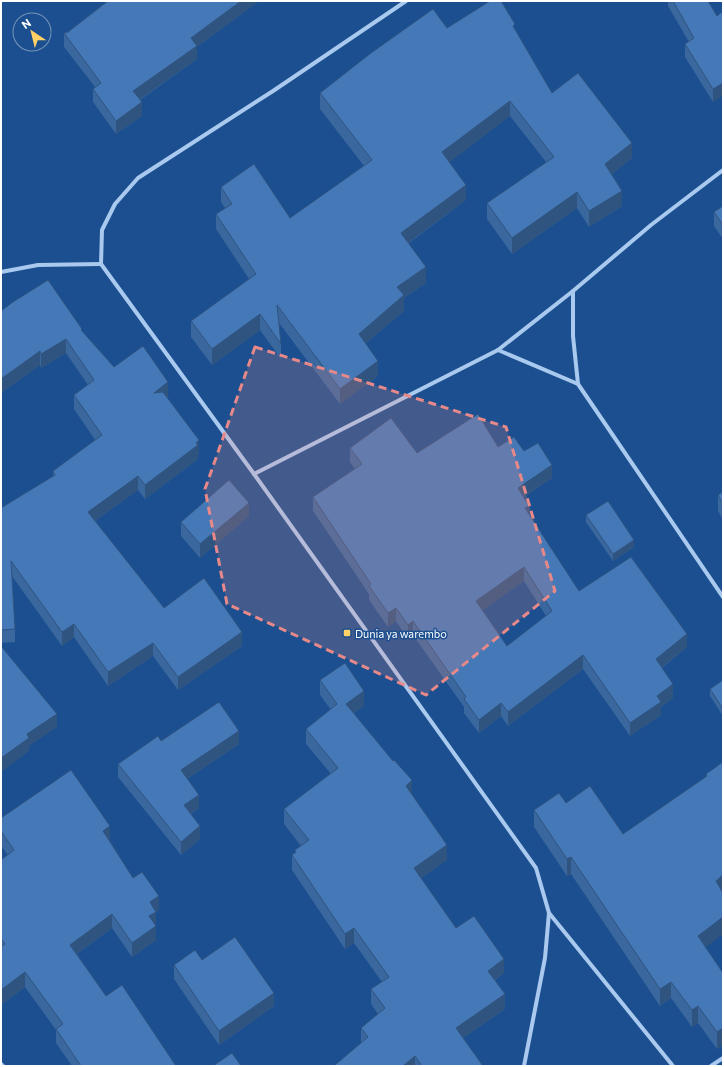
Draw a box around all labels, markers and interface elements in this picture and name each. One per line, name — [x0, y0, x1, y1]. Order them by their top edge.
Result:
north arrow — [12, 12, 52, 52]
text: N — [19, 16, 33, 31]
place label: Dunia ya warembo — [355, 627, 447, 640]
marker: Dunia ya warembo — [342, 628, 352, 638]

